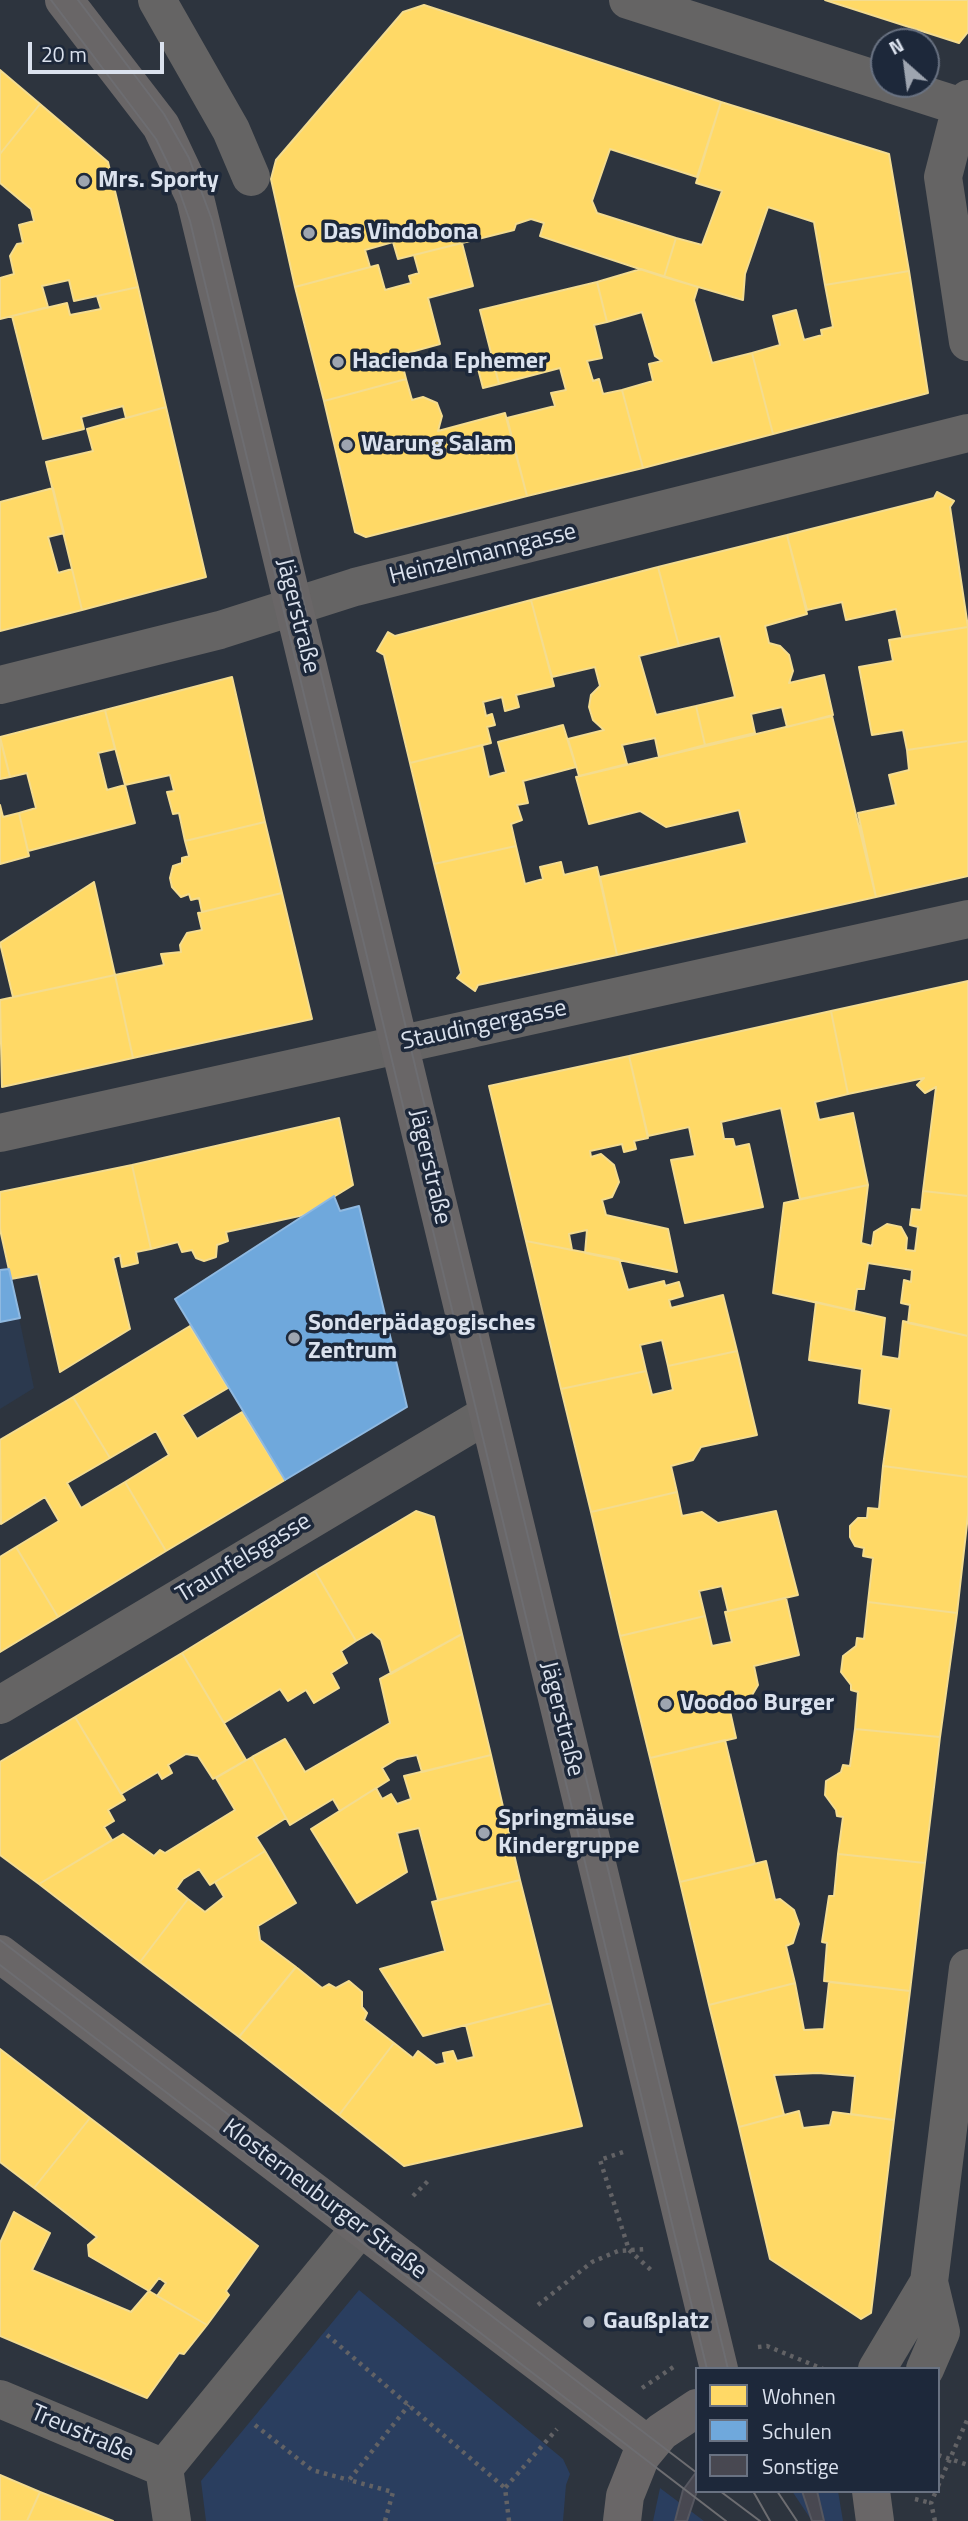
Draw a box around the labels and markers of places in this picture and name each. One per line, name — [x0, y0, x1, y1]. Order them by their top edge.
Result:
place label: Mrs. Sporty — [98, 167, 219, 195]
marker: Mrs. Sporty — [76, 173, 92, 189]
place label: Das Vindobona — [323, 219, 478, 247]
marker: Das Vindobona — [301, 225, 317, 241]
place label: Hacienda Ephemer — [352, 348, 547, 376]
marker: Hacienda Ephemer — [330, 354, 346, 370]
place label: Warung Salam — [361, 431, 513, 459]
marker: Warung Salam — [339, 437, 355, 453]
place label: Sonderpädagogisches Zentrum — [308, 1310, 536, 1366]
marker: Sonderpädagogisches Zentrum — [286, 1330, 302, 1346]
place label: Voodoo Burger — [680, 1690, 834, 1718]
marker: Voodoo Burger — [658, 1696, 674, 1712]
place label: Springmäuse Kindergruppe — [498, 1805, 639, 1861]
marker: Springmäuse Kindergruppe — [476, 1825, 492, 1841]
place label: Gaußplatz — [603, 2308, 709, 2336]
marker: Gaußplatz — [581, 2314, 597, 2330]

